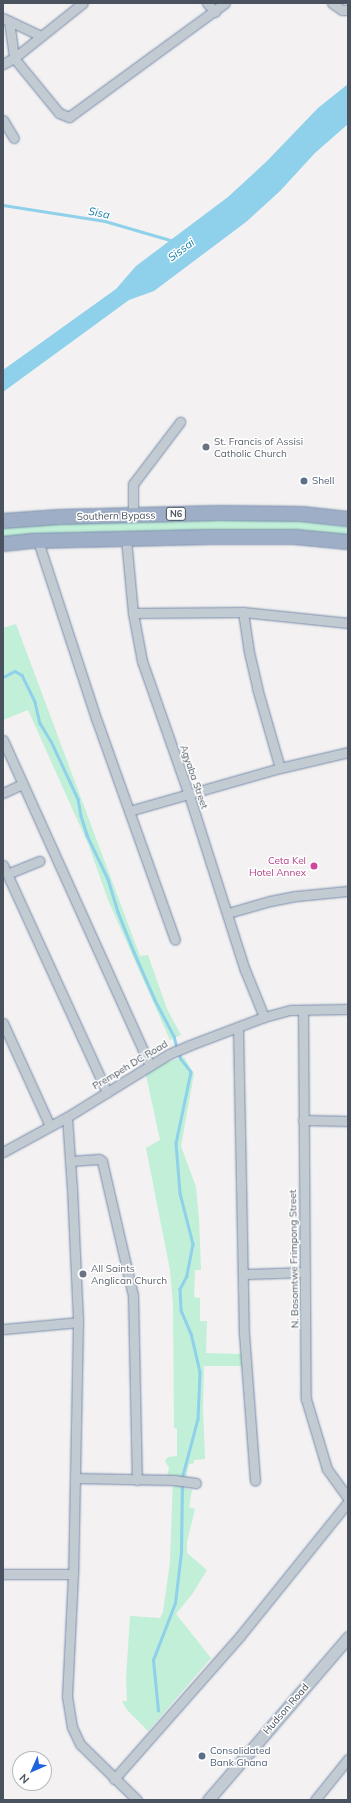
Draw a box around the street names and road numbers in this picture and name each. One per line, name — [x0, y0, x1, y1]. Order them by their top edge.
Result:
road number: N6 — [165, 507, 187, 521]
street label: Southern Bypass — [77, 509, 155, 523]
street label: Agyaba Street — [177, 743, 211, 811]
street label: Prempeh DC Road — [90, 1038, 170, 1092]
street label: N. Bosomtwe Frimpong Street — [287, 1190, 301, 1328]
street label: Hudson Road — [261, 1681, 311, 1737]

